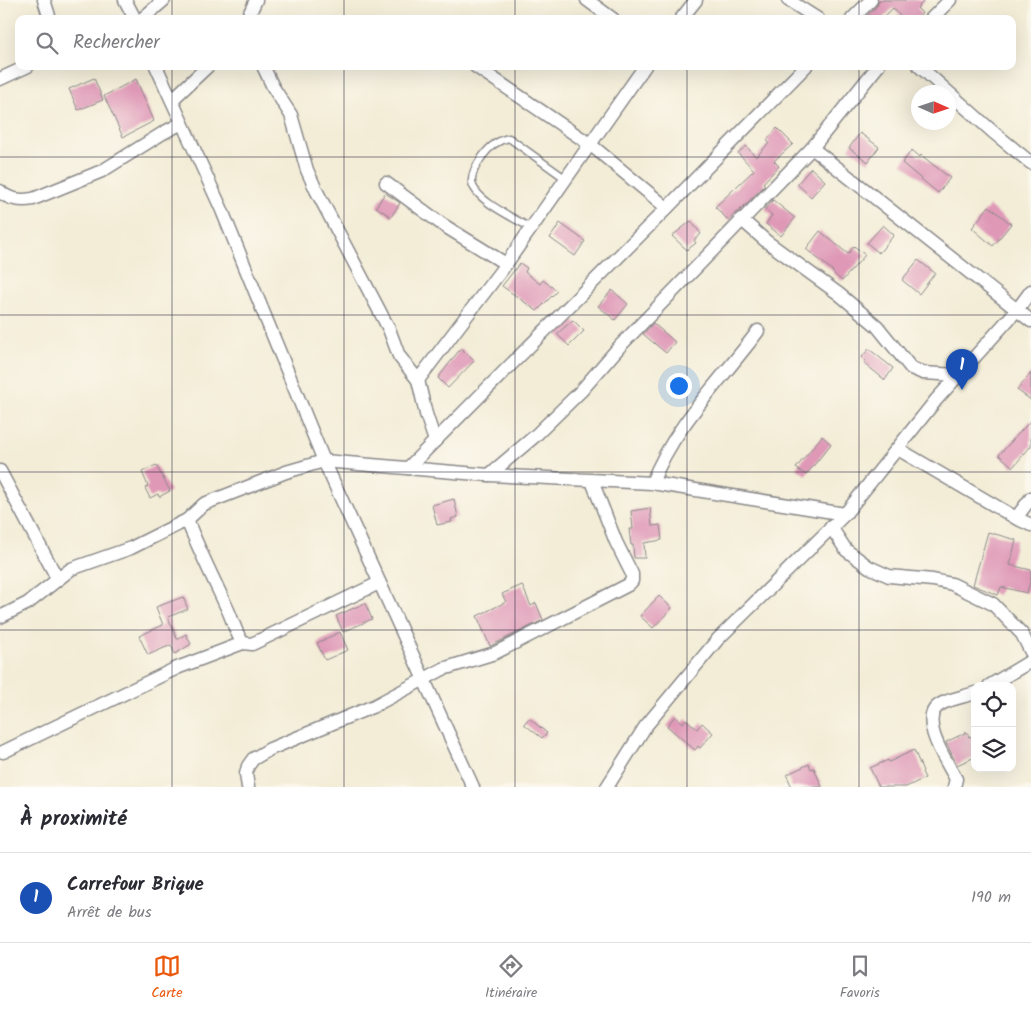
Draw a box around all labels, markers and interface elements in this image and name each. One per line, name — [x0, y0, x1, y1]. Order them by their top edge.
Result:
search box — [15, 15, 1016, 70]
text: Rechercher — [73, 28, 160, 58]
icon: search — [33, 29, 61, 57]
north arrow — [911, 85, 956, 130]
pin: 1 — [946, 349, 978, 390]
your location — [666, 373, 692, 399]
map controls — [971, 682, 1016, 772]
button: locate — [971, 682, 1016, 727]
button: layers — [971, 727, 1016, 772]
text: À proximité — [20, 803, 127, 836]
text: Carrefour Brique — [67, 870, 204, 900]
text: 1 — [34, 885, 38, 910]
text: 190 m — [971, 885, 1011, 910]
text: Arrêt de bus — [67, 900, 151, 925]
tab: Carte — [151, 952, 183, 1004]
tab: Itinéraire — [485, 952, 537, 1004]
tab: Favoris — [840, 952, 880, 1004]

